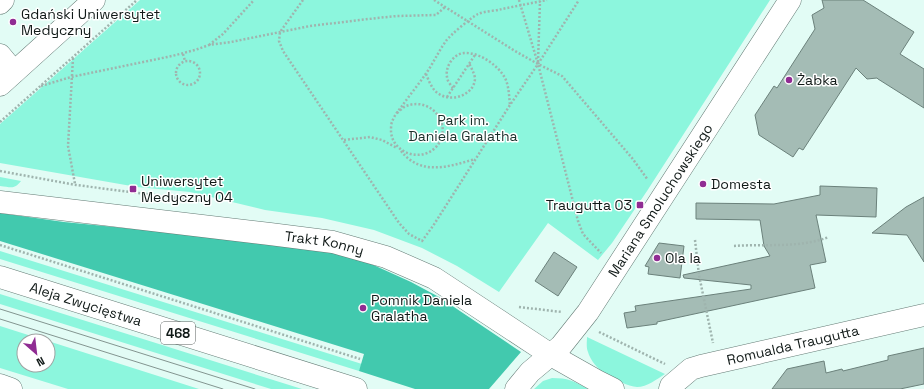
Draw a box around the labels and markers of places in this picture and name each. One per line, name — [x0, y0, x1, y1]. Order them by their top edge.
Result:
place label: Gdański Uniwersytet Medyczny — [21, 5, 160, 39]
marker: Gdański Uniwersytet Medyczny — [8, 17, 18, 27]
place label: Żabka — [797, 71, 838, 89]
marker: Żabka — [784, 75, 794, 85]
place label: Uniwersytet Medyczny 04 — [141, 172, 233, 206]
place label: Domesta — [711, 175, 771, 193]
marker: Domesta — [698, 179, 708, 189]
marker: Uniwersytet Medyczny 04 — [128, 184, 138, 194]
place label: Traugutta 03 — [546, 196, 632, 214]
marker: Traugutta 03 — [635, 200, 645, 210]
place label: Ola la — [665, 249, 701, 267]
marker: Ola la — [652, 253, 662, 263]
place label: Pomnik Daniela Gralatha — [371, 291, 472, 325]
marker: Pomnik Daniela Gralatha — [358, 303, 368, 313]

